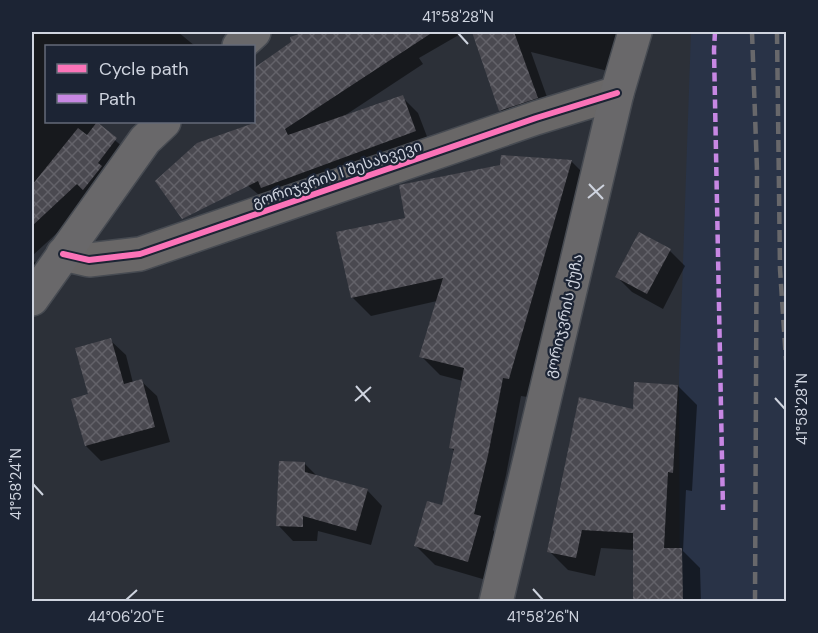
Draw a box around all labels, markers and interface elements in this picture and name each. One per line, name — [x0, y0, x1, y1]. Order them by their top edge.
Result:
text: 41°58'28"N — [422, 7, 494, 27]
legend — [45, 45, 255, 123]
text: Cycle path — [99, 57, 189, 81]
text: Path — [99, 87, 136, 111]
street label: გორიჯვრის I შესახვევი — [250, 136, 424, 212]
street label: გორიჯვრის ქუჩა — [540, 252, 588, 380]
text: 41°58'28"N — [792, 373, 812, 445]
text: 41°58'24"N — [6, 448, 26, 520]
text: 44°06'20"E — [87, 607, 165, 627]
text: 41°58'26"N — [507, 607, 579, 627]

